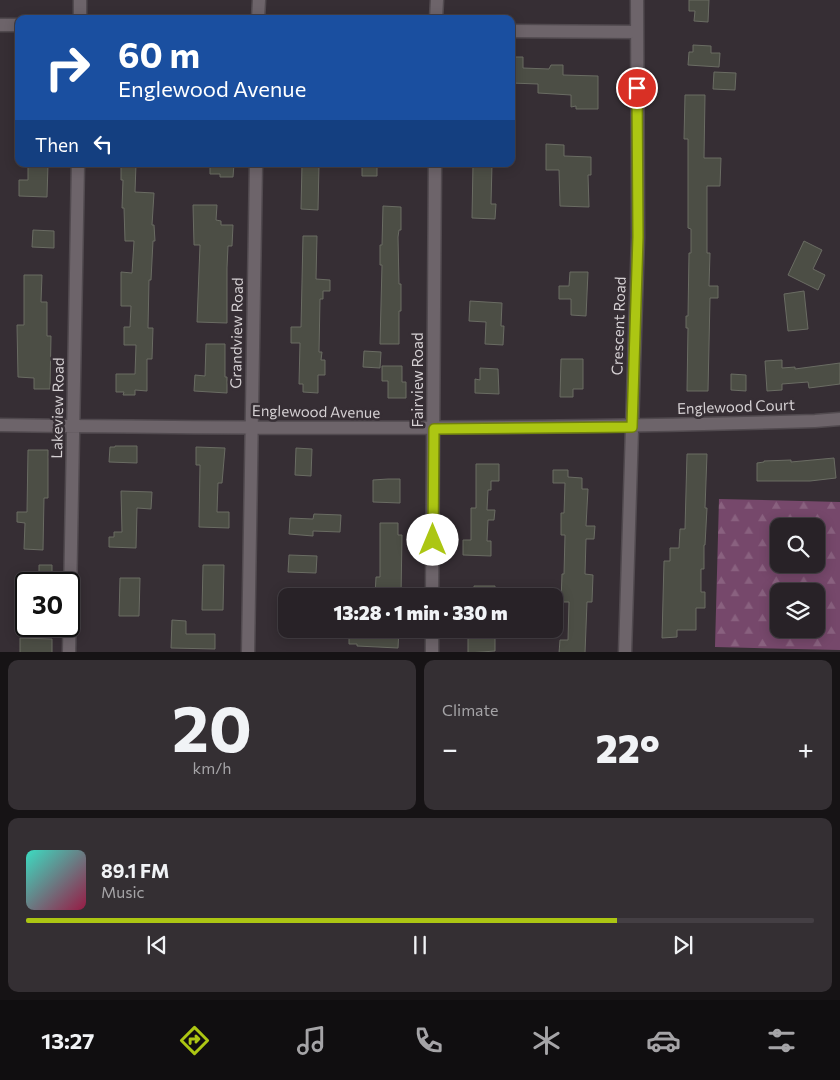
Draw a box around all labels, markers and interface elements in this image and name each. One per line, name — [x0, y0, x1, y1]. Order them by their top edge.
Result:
text: 60 m — [118, 32, 200, 75]
icon: right — [35, 35, 100, 100]
pin — [616, 67, 658, 109]
icon: arrive — [623, 74, 651, 102]
text: Englewood Avenue — [118, 75, 306, 102]
icon: left — [89, 130, 117, 158]
text: Then — [35, 133, 79, 156]
street label: Crescent Road — [607, 276, 629, 376]
street label: Grandview Road — [226, 277, 246, 389]
street label: Fairview Road — [408, 332, 426, 428]
street label: Lakeview Road — [47, 357, 67, 459]
street label: Englewood Court — [677, 395, 795, 417]
street label: Englewood Avenue — [252, 401, 380, 421]
position arrow — [406, 513, 458, 565]
map controls — [770, 518, 825, 638]
button: search — [770, 518, 825, 573]
speed limit sign: 30 — [15, 572, 80, 637]
button: layers — [770, 583, 825, 638]
text: 13:28 · 1 min · 330 m — [333, 601, 508, 624]
text: 20 — [172, 686, 252, 765]
text: Climate — [442, 700, 498, 719]
text: 22° — [596, 724, 660, 771]
text: − — [442, 731, 458, 765]
text: + — [798, 731, 814, 765]
text: km/h — [193, 758, 231, 777]
text: 89.1 FM — [101, 859, 169, 882]
text: Music — [101, 882, 145, 901]
icon: previous — [143, 931, 171, 959]
icon: pause — [406, 931, 434, 959]
icon: next — [669, 931, 697, 959]
icon: directions — [177, 1023, 212, 1058]
icon: music — [294, 1023, 329, 1058]
icon: phone — [411, 1023, 446, 1058]
icon: climate — [529, 1023, 564, 1058]
icon: car — [646, 1023, 681, 1058]
icon: filters — [764, 1023, 799, 1058]
text: 13:27 — [41, 1027, 94, 1054]

